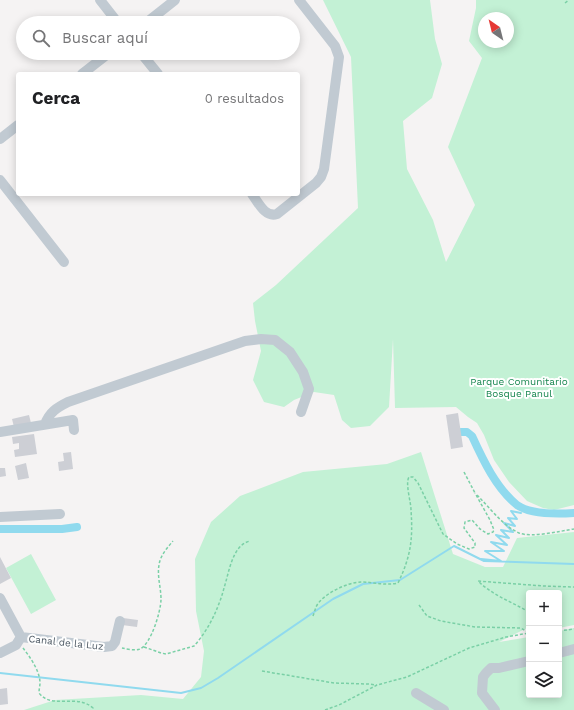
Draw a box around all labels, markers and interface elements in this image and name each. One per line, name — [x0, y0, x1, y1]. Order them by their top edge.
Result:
north arrow — [478, 12, 514, 48]
search box — [16, 16, 300, 60]
icon: search — [30, 27, 52, 49]
text: Buscar aquí — [62, 29, 148, 47]
text: Cerca — [32, 88, 80, 108]
text: 0 resultados — [205, 91, 284, 106]
park label: Parque Comunitario Bosque Panul — [470, 376, 568, 399]
map controls — [526, 590, 562, 698]
button: + — [526, 590, 562, 626]
button: − — [526, 626, 562, 662]
street label: Canal de la Luz — [28, 633, 104, 652]
button: layers — [526, 662, 562, 698]

